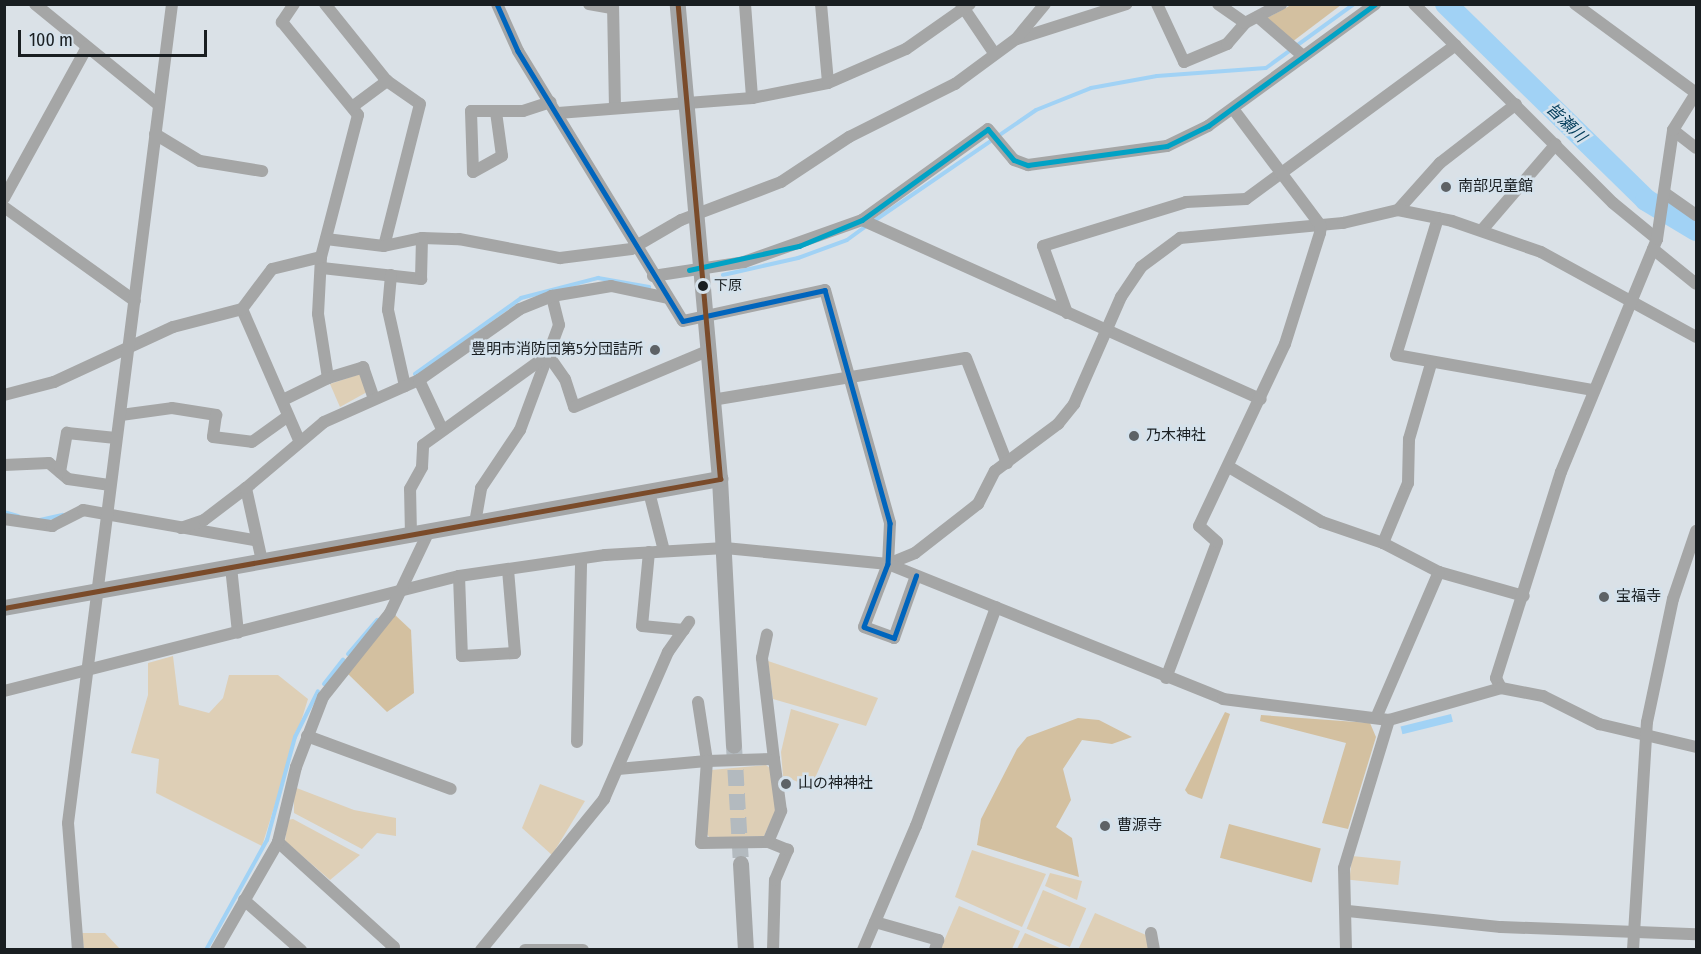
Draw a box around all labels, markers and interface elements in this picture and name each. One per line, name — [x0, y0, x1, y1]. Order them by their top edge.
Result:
scale bar — [21, 18, 210, 56]
text: 100 m — [29, 29, 73, 51]
water label: 皆瀬川 — [1542, 99, 1590, 147]
place label: 南部児童館 — [1458, 178, 1533, 196]
marker: 南部児童館 — [1439, 180, 1453, 194]
place label: 下原 — [714, 278, 742, 294]
marker: 下原 — [697, 280, 709, 292]
place label: 豊明市消防団第5分団詰所 — [471, 341, 643, 359]
marker: 豊明市消防団第5分団詰所 — [648, 343, 662, 357]
place label: 乃木神社 — [1146, 427, 1206, 445]
marker: 乃木神社 — [1127, 429, 1141, 443]
place label: 宝福寺 — [1616, 588, 1661, 606]
marker: 宝福寺 — [1597, 590, 1611, 604]
place label: 山の神神社 — [798, 775, 873, 793]
marker: 山の神神社 — [779, 777, 793, 791]
place label: 曹源寺 — [1117, 817, 1162, 835]
marker: 曹源寺 — [1098, 819, 1112, 833]

